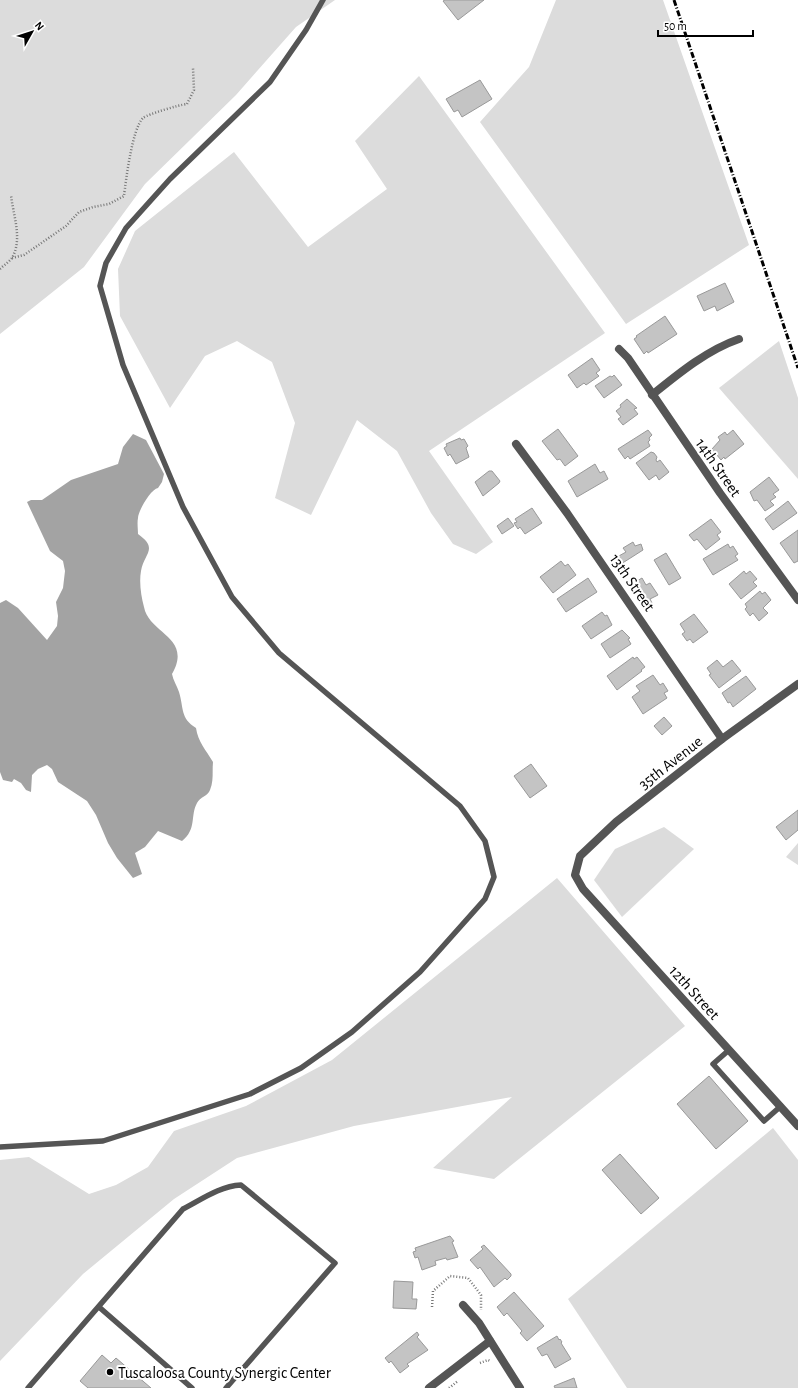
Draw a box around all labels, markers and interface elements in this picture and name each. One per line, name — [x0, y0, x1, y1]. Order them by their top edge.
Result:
north arrow — [12, 12, 52, 52]
scale bar — [658, 12, 753, 38]
text: N — [33, 20, 46, 32]
text: 50 m — [664, 20, 687, 32]
street label: 14th Street — [692, 436, 744, 500]
street label: 13th Street — [607, 551, 658, 614]
street label: 35th Avenue — [636, 733, 705, 792]
street label: 12th Street — [666, 963, 722, 1023]
place label: Tuscaloosa County Synergic Center — [118, 1365, 332, 1382]
marker: Tuscaloosa County Synergic Center — [105, 1367, 115, 1377]

